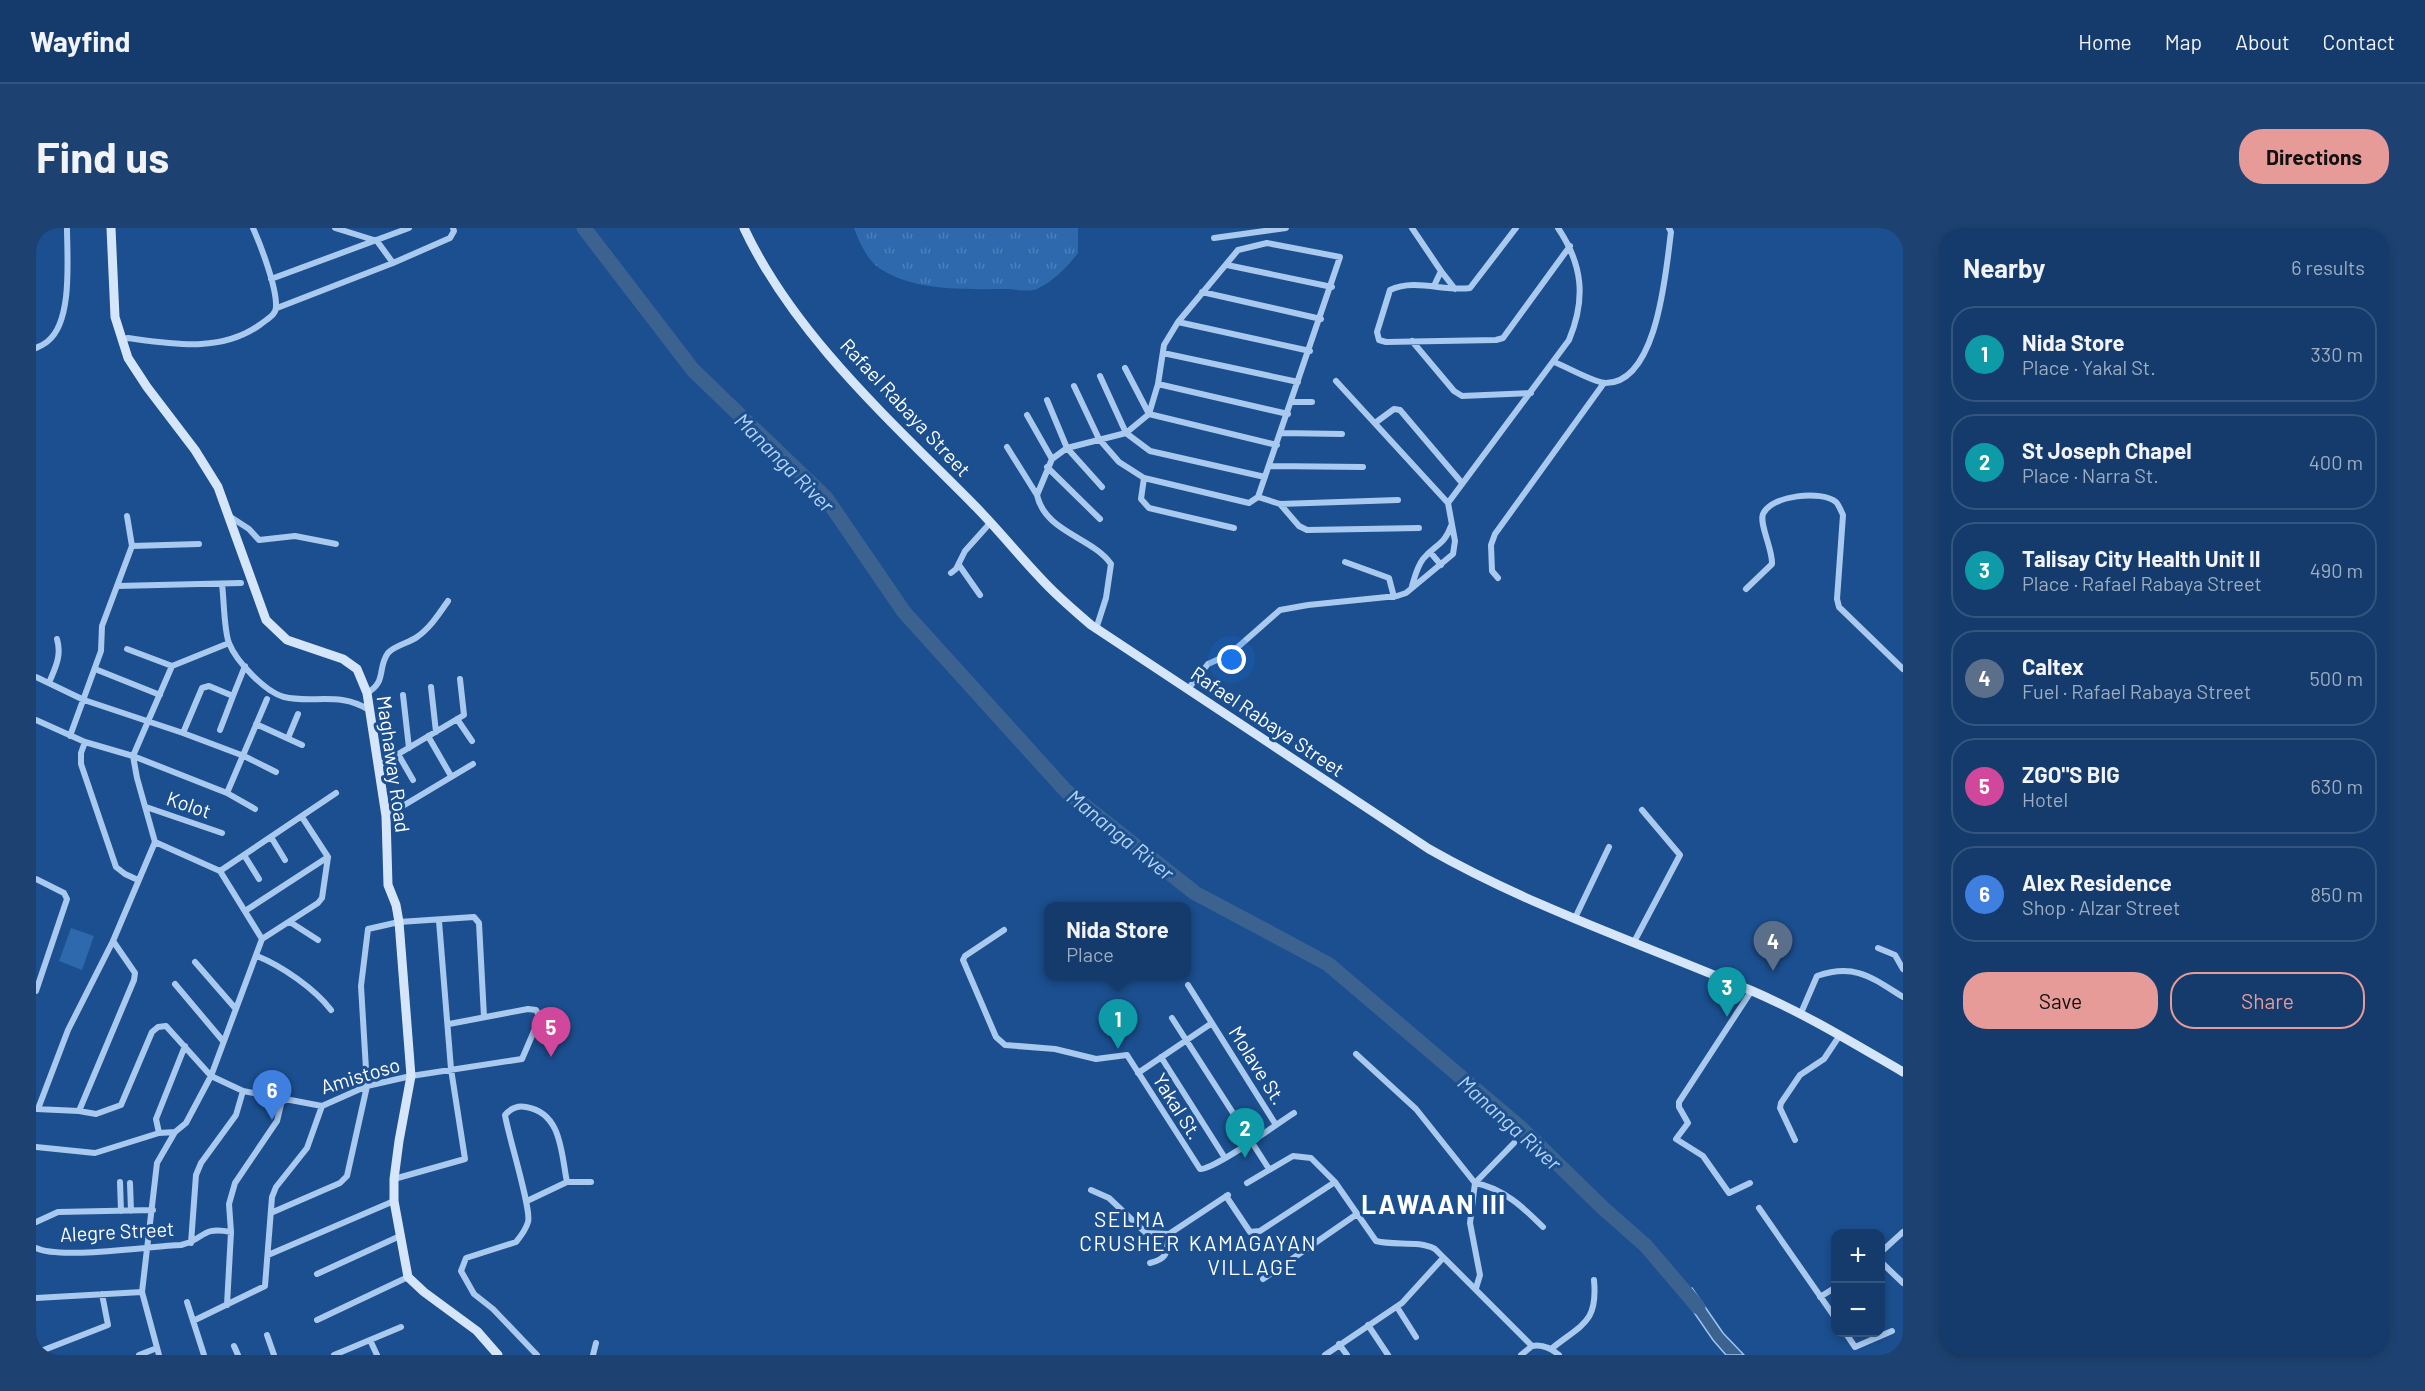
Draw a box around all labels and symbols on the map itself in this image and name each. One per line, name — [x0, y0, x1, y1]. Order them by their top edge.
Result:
street label: Rafael Rabaya Street — [836, 333, 976, 481]
water label: Mananga River — [730, 407, 840, 517]
your location — [1217, 645, 1246, 674]
street label: Rafael Rabaya Street — [1187, 661, 1349, 781]
street label: Maghaway Road — [373, 694, 415, 834]
water label: Mananga River — [1063, 783, 1180, 885]
street label: Kolot — [164, 785, 214, 823]
pin: 4 — [1754, 922, 1792, 971]
pin: 3 — [1708, 968, 1746, 1017]
pin: 1 — [1098, 1000, 1138, 1049]
pin: 5 — [532, 1008, 570, 1057]
street label: Molave St. — [1224, 1021, 1292, 1109]
street label: Amistoso — [317, 1052, 403, 1098]
street label: Yakal St. — [1148, 1068, 1208, 1144]
water label: Mananga River — [1453, 1069, 1567, 1175]
pin: 6 — [252, 1070, 292, 1120]
pin: 2 — [1226, 1108, 1264, 1158]
district label: LAWAAN III — [1361, 1188, 1507, 1219]
district label: SELMA CRUSHER — [1079, 1206, 1181, 1255]
street label: Alegre Street — [59, 1216, 175, 1246]
district label: KAMAGAYAN VILLAGE — [1189, 1230, 1317, 1279]

